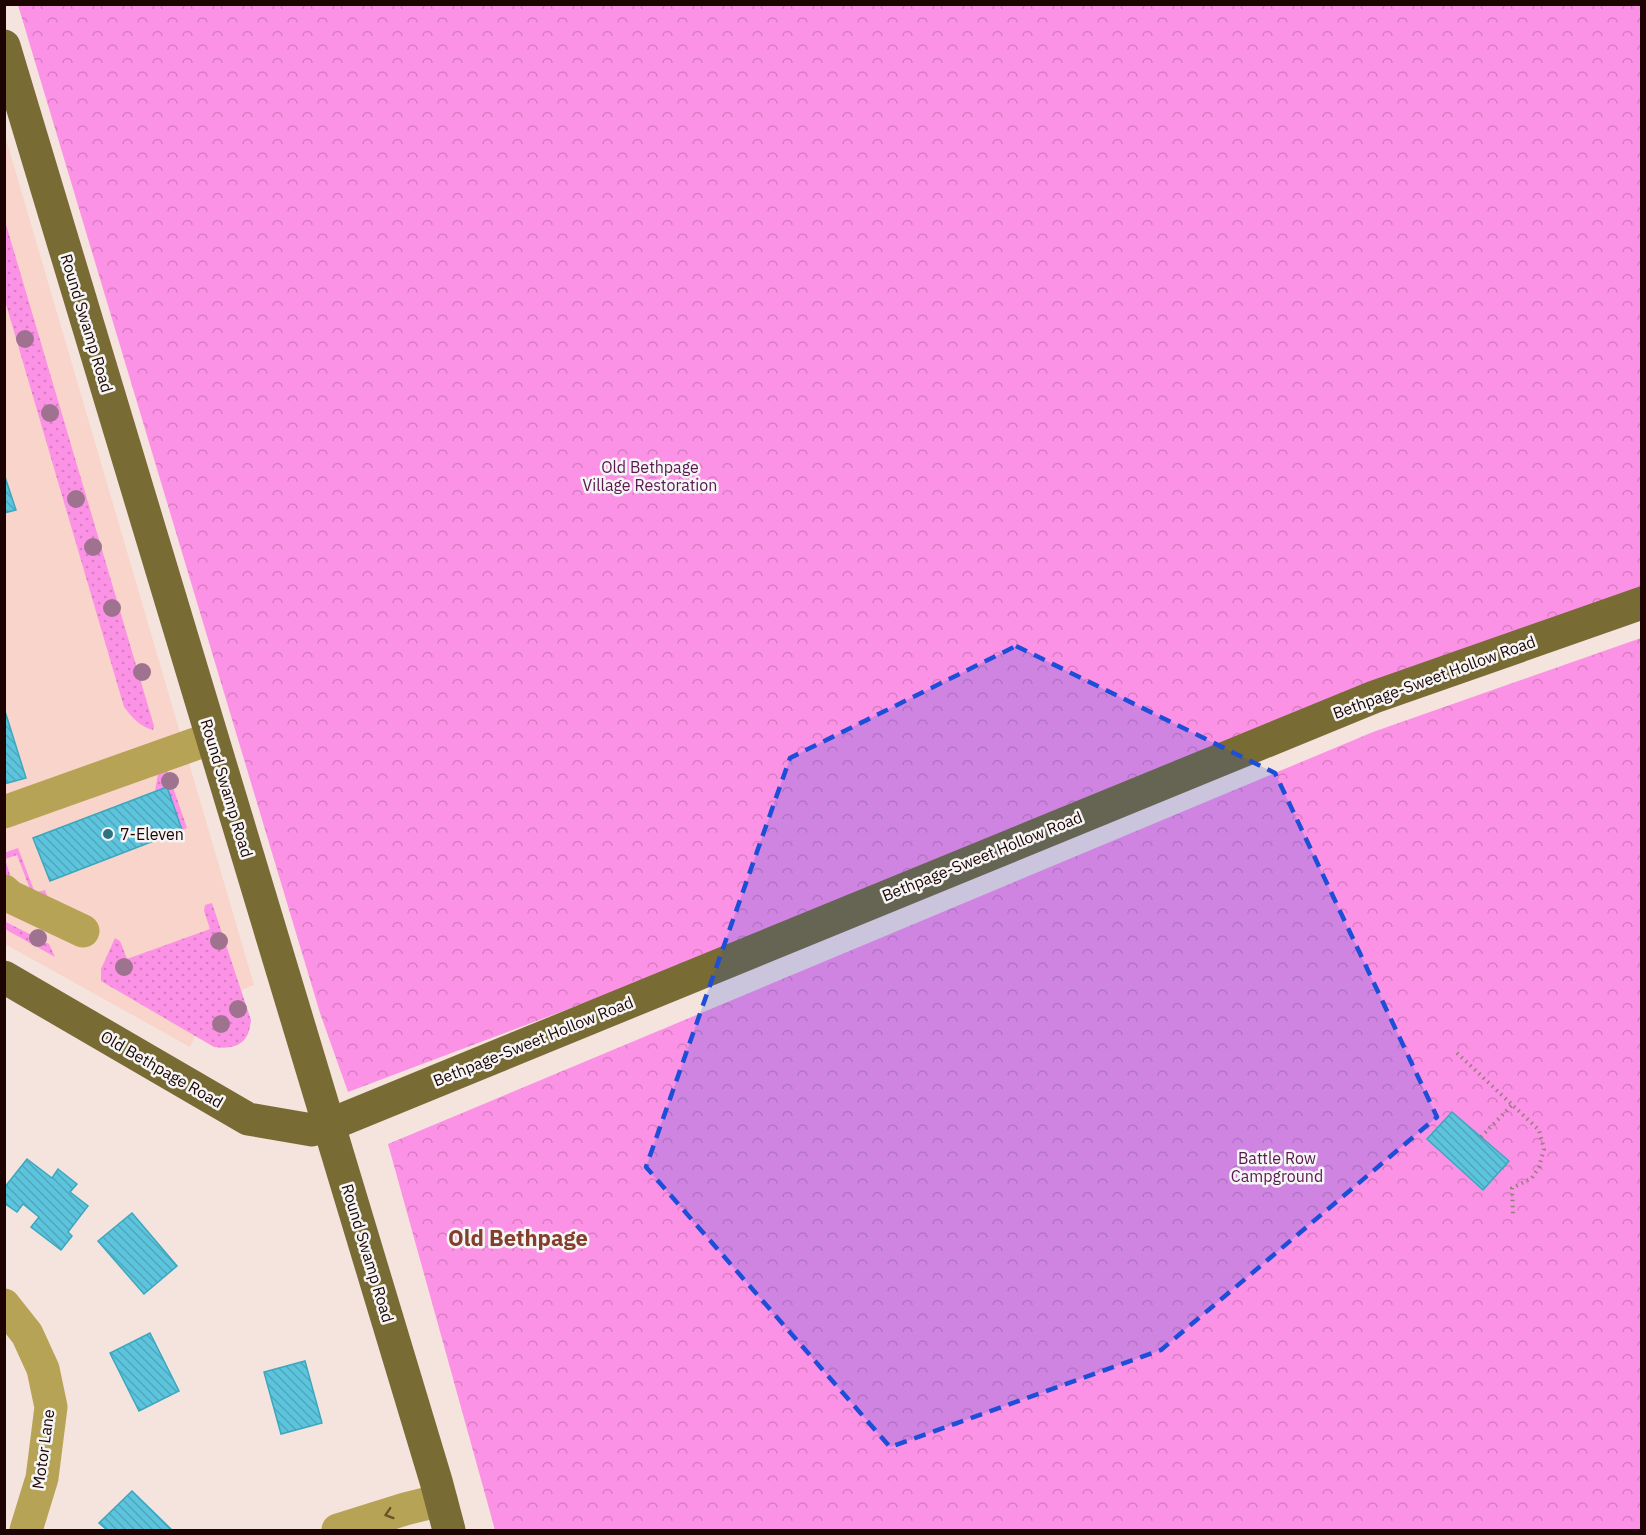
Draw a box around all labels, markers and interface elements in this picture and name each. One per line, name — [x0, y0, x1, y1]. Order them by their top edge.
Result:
street label: Round Swamp Road — [56, 251, 118, 395]
park label: Old Bethpage Village Restoration — [583, 457, 717, 495]
street label: Bethpage-Sweet Hollow Road — [1330, 631, 1538, 723]
street label: Round Swamp Road — [196, 716, 258, 860]
street label: Bethpage-Sweet Hollow Road — [879, 807, 1085, 905]
place label: 7-Eleven — [120, 824, 184, 844]
marker: 7-Eleven — [101, 827, 115, 841]
street label: Bethpage-Sweet Hollow Road — [430, 992, 636, 1090]
street label: Old Bethpage Road — [97, 1026, 227, 1112]
park label: Battle Row Campground — [1231, 1148, 1323, 1186]
street label: Round Swamp Road — [337, 1181, 399, 1325]
district label: Old Bethpage — [448, 1223, 588, 1252]
street label: Motor Lane — [27, 1408, 59, 1490]
one-way arrow — [384, 1507, 395, 1519]

